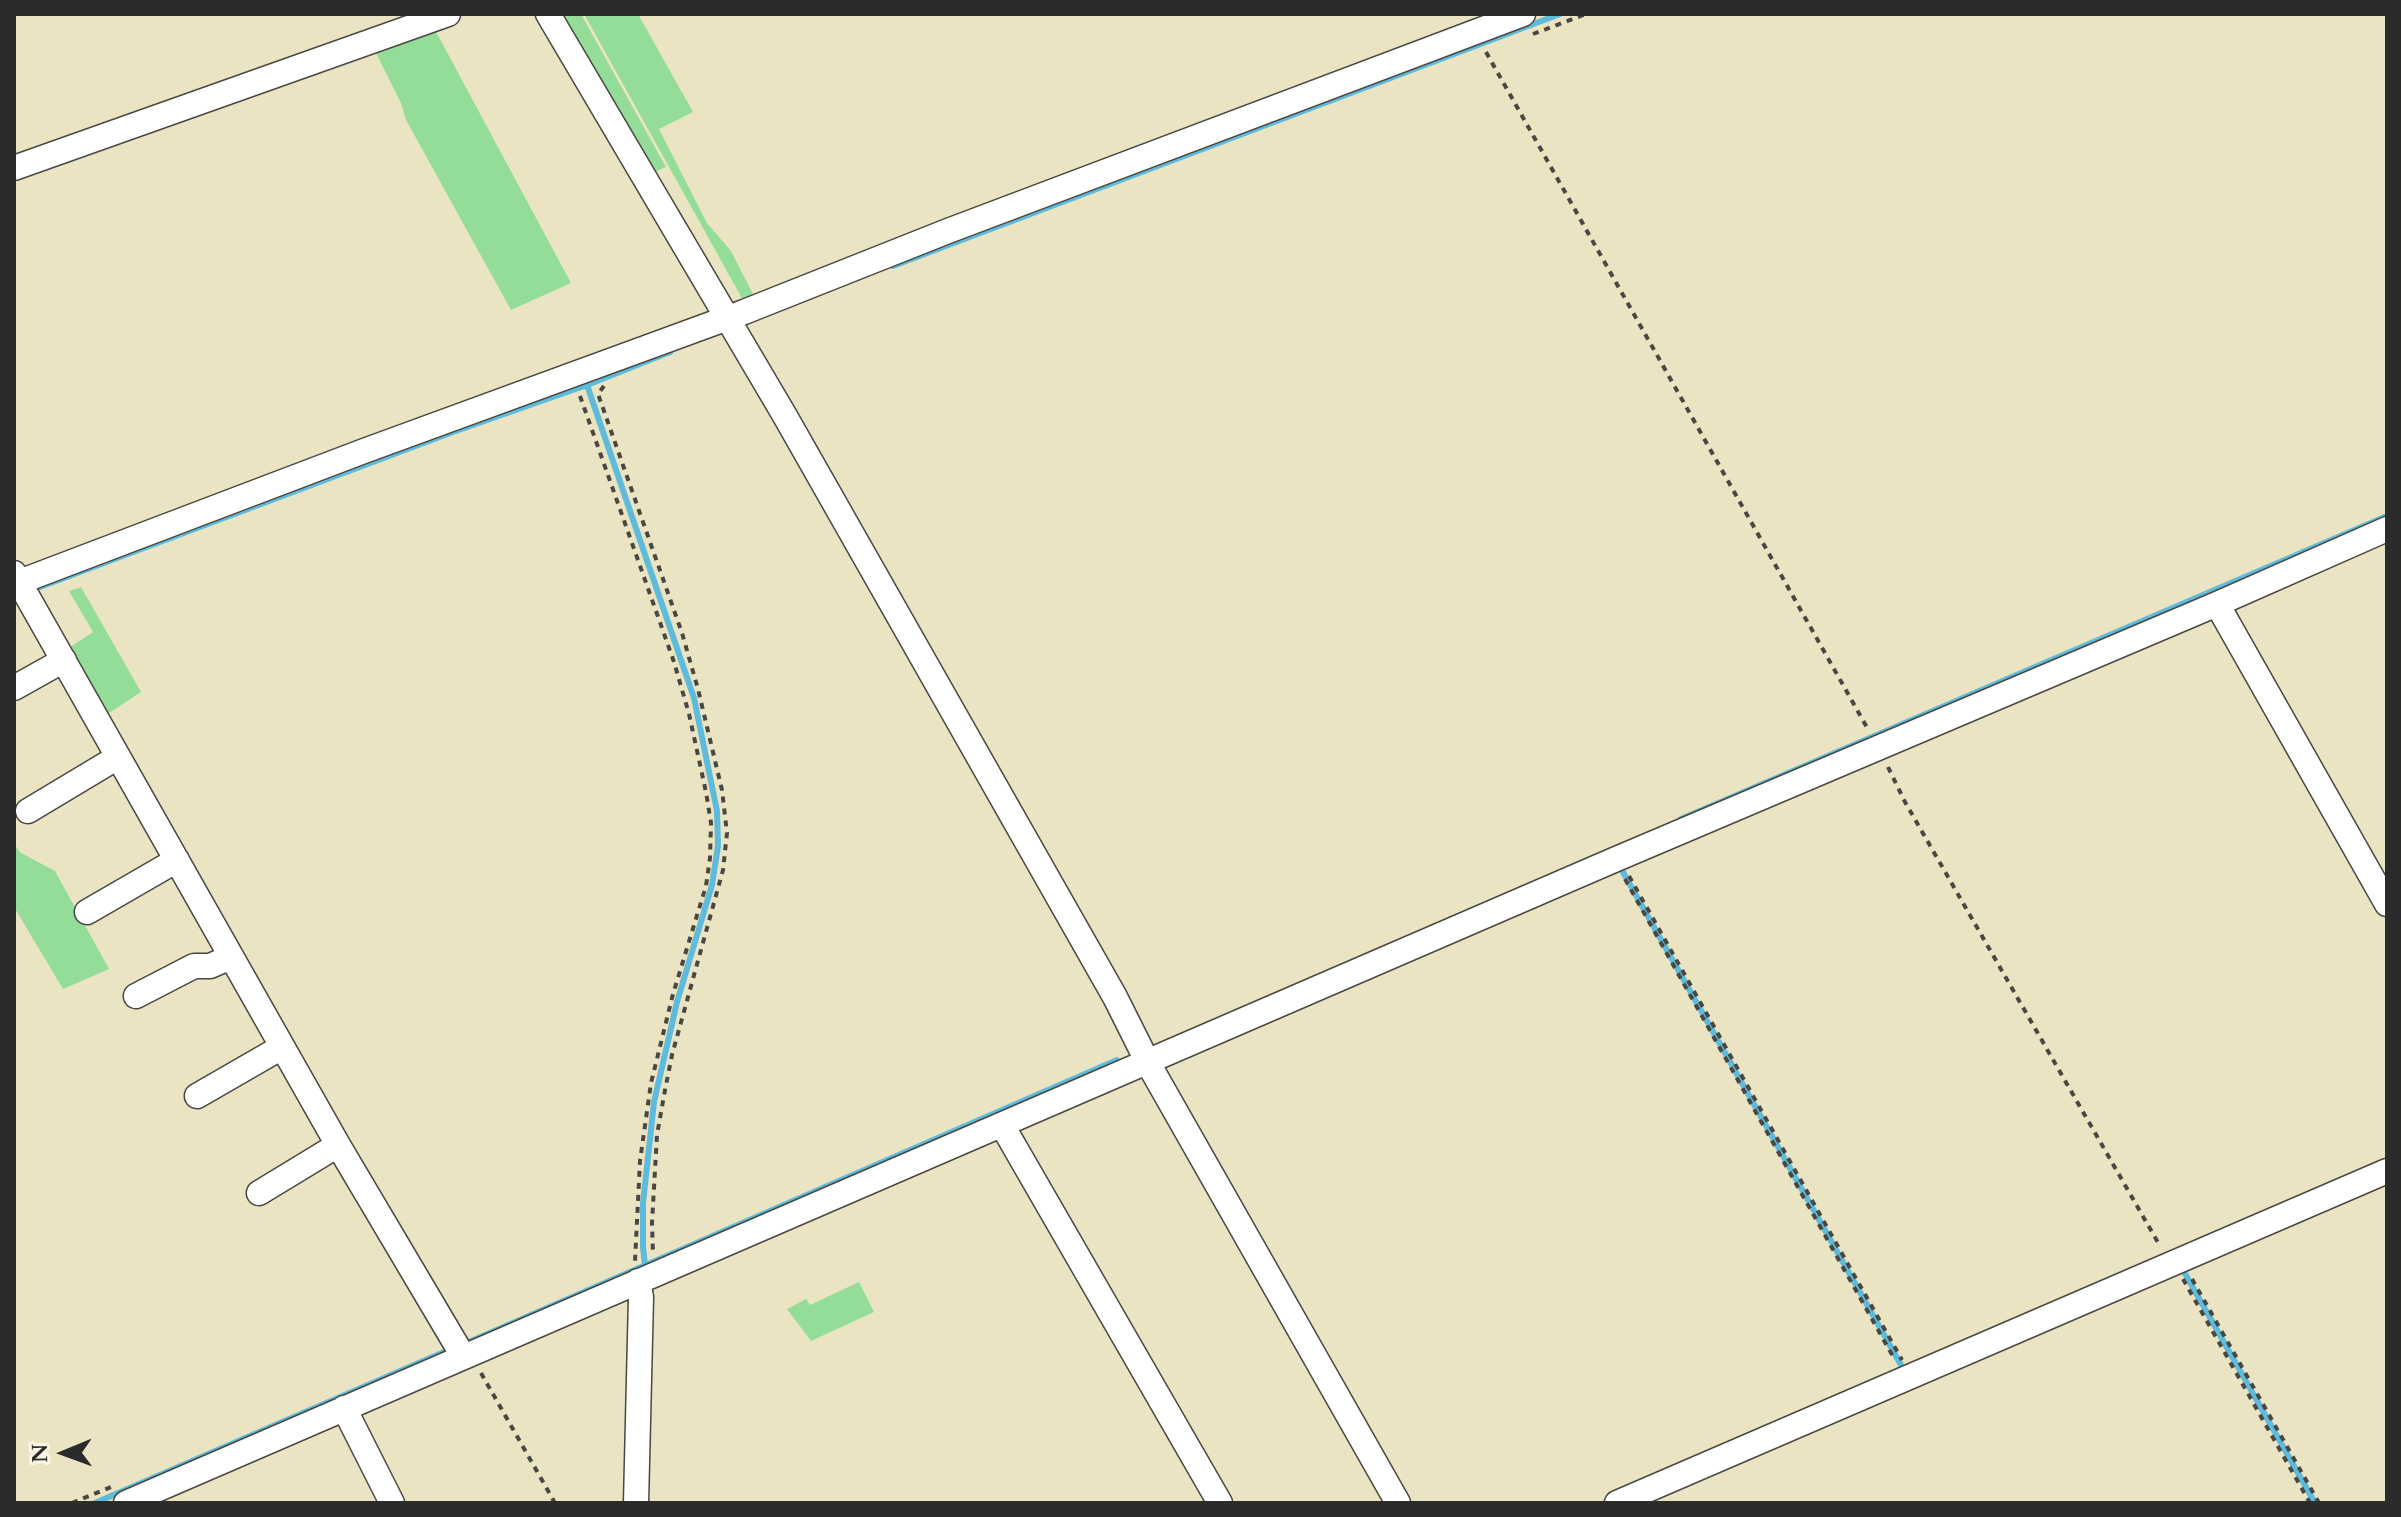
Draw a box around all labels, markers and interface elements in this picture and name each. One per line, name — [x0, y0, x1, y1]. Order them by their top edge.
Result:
north arrow — [24, 1413, 104, 1493]
text: N — [25, 1444, 55, 1463]

